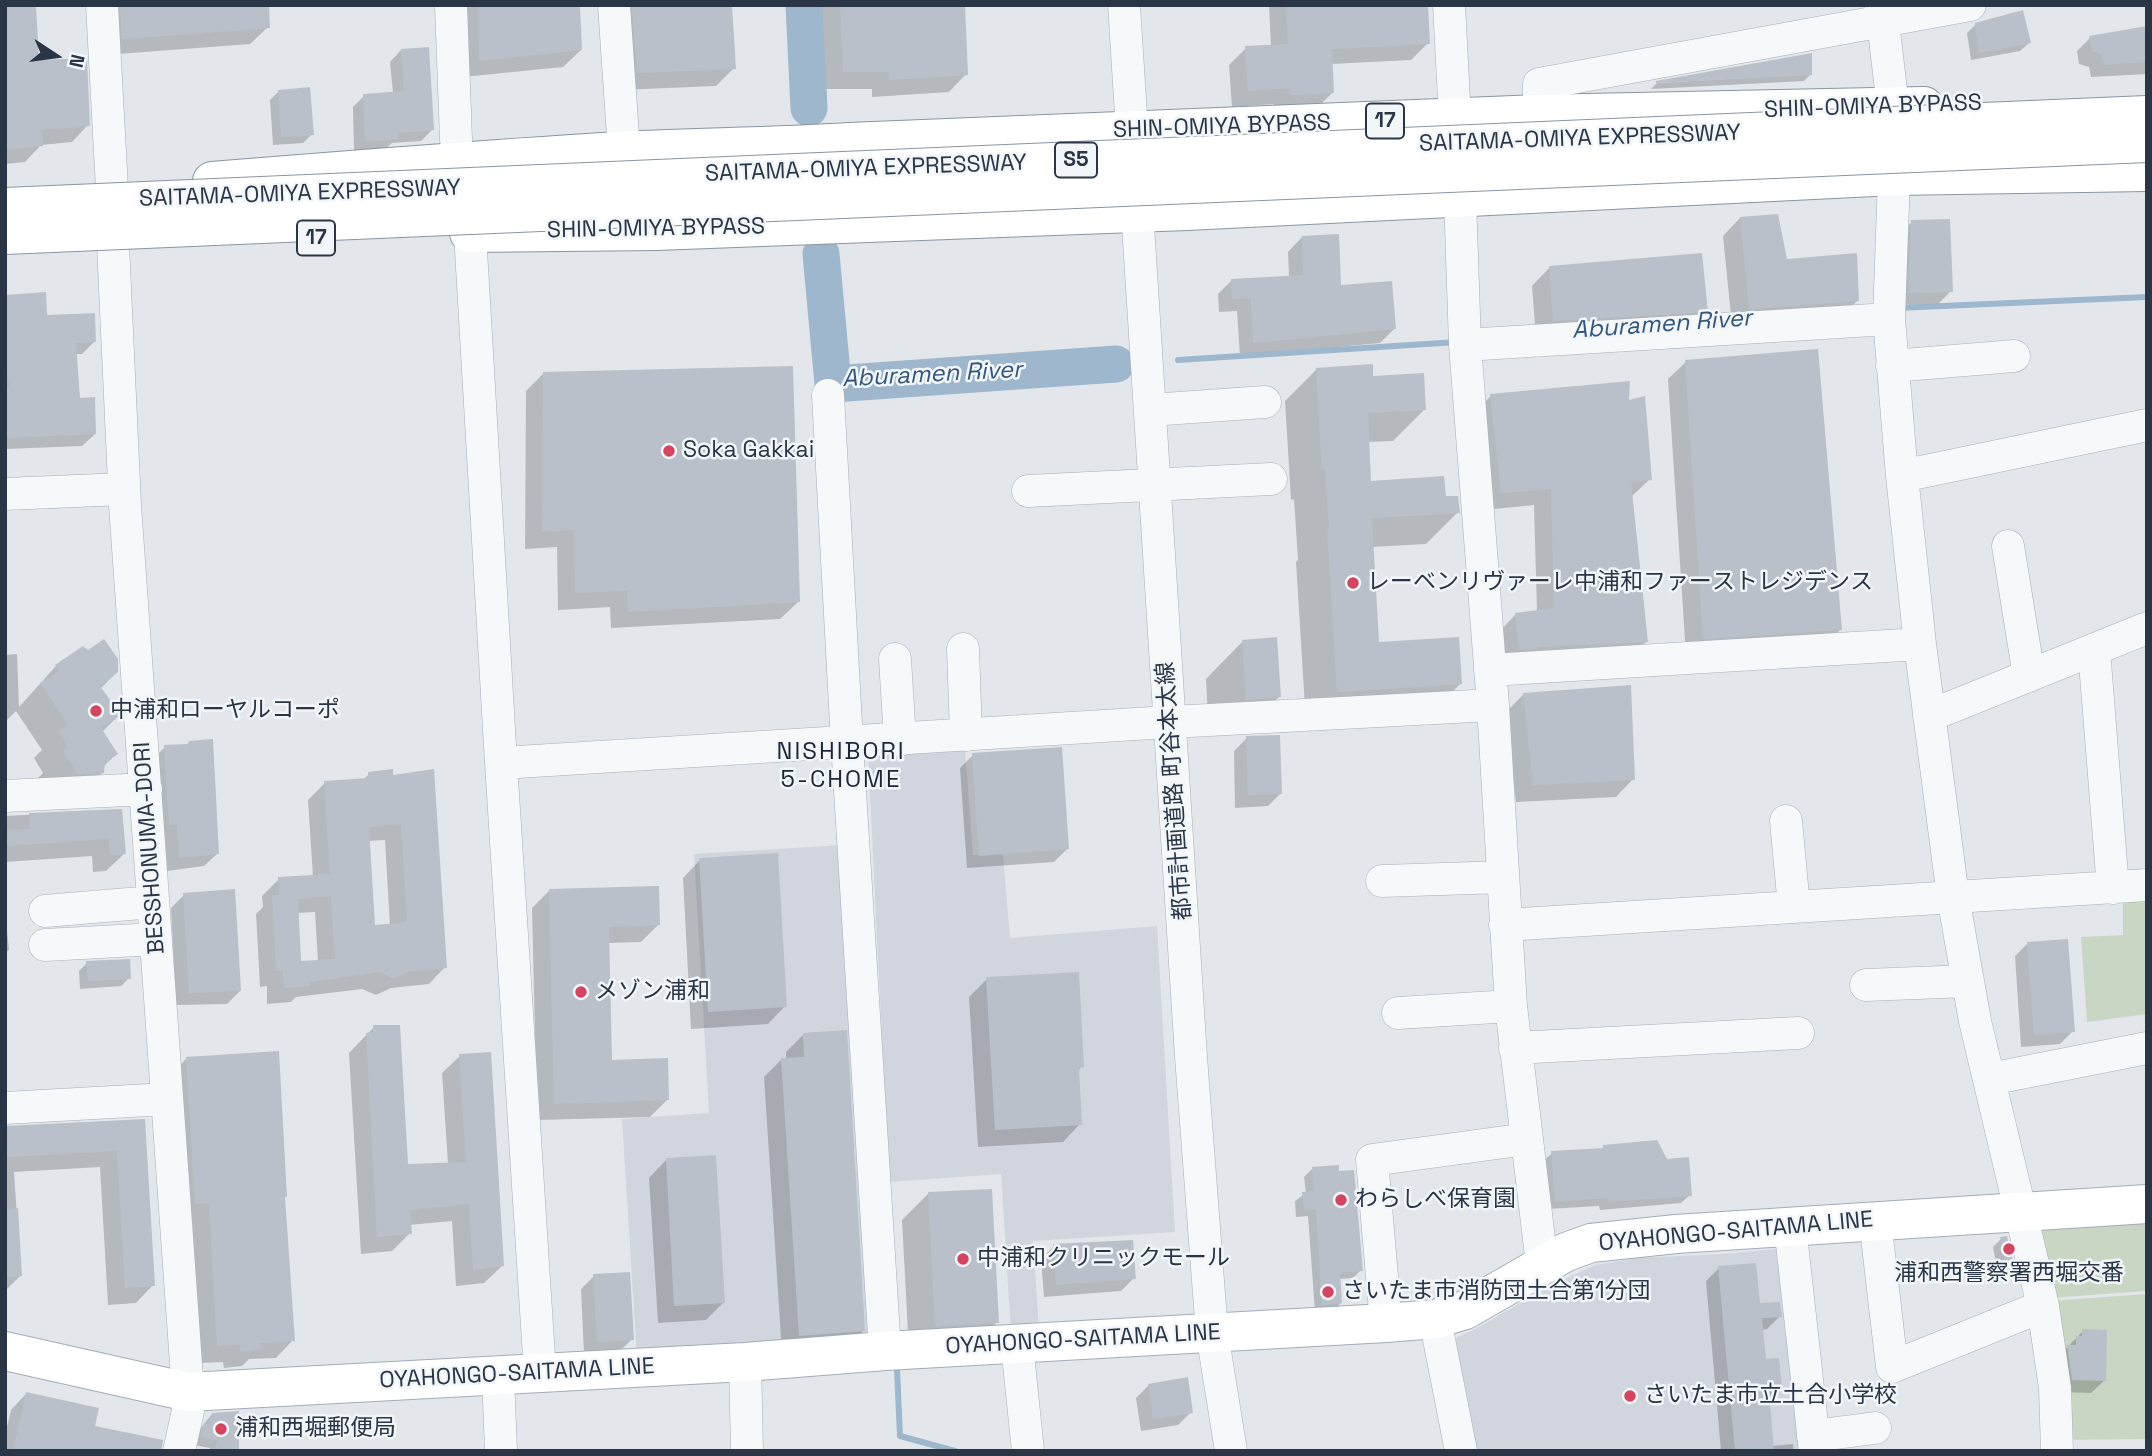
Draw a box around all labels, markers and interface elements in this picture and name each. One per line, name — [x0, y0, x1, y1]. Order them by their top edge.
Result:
north arrow — [21, 21, 91, 91]
text: N — [63, 52, 91, 70]
street label: SHIN-OMIYA BYPASS — [1764, 89, 1982, 125]
road number: 17 — [1366, 104, 1404, 138]
street label: SHIN-OMIYA BYPASS — [1113, 109, 1331, 145]
street label: SAITAMA-OMIYA EXPRESSWAY — [1419, 120, 1741, 158]
road number: S5 — [1055, 142, 1097, 178]
street label: SAITAMA-OMIYA EXPRESSWAY — [705, 150, 1027, 188]
street label: SAITAMA-OMIYA EXPRESSWAY — [139, 175, 461, 213]
street label: SHIN-OMIYA BYPASS — [547, 213, 765, 245]
road number: 17 — [297, 220, 335, 256]
water label: Aburamen River — [1571, 304, 1753, 346]
water label: Aburamen River — [841, 356, 1023, 394]
place label: Soka Gakkai — [683, 437, 814, 465]
marker: Soka Gakkai — [661, 443, 677, 459]
place label: レーベンリヴァーレ中浦和ファーストレジデンス — [1367, 569, 1873, 597]
marker: レーベンリヴァーレ中浦和ファーストレジデンス — [1345, 575, 1361, 591]
street label: 都市計画道路 町谷本太線 — [1152, 661, 1198, 921]
place label: 中浦和ローヤルコーポ — [110, 697, 340, 725]
marker: 中浦和ローヤルコーポ — [88, 703, 104, 719]
district label: NISHIBORI 5-CHOME — [778, 738, 904, 794]
street label: BESSHONUMA-DORI — [129, 741, 171, 955]
place label: メゾン浦和 — [595, 978, 710, 1006]
marker: メゾン浦和 — [573, 984, 589, 1000]
place label: わらしべ保育園 — [1355, 1186, 1516, 1214]
marker: わらしべ保育園 — [1333, 1192, 1349, 1208]
street label: OYAHONGO-SAITAMA LINE — [1598, 1206, 1874, 1258]
marker: 浦和西警察署西堀交番 — [2001, 1241, 2017, 1257]
place label: 中浦和クリニックモール — [977, 1245, 1230, 1273]
marker: 中浦和クリニックモール — [955, 1251, 971, 1267]
place label: 浦和西警察署西堀交番 — [1894, 1260, 2124, 1288]
place label: さいたま市消防団土合第1分団 — [1342, 1278, 1651, 1306]
marker: さいたま市消防団土合第1分団 — [1320, 1284, 1336, 1300]
street label: OYAHONGO-SAITAMA LINE — [945, 1319, 1221, 1361]
street label: OYAHONGO-SAITAMA LINE — [379, 1353, 655, 1395]
place label: さいたま市立土合小学校 — [1644, 1382, 1897, 1410]
marker: さいたま市立土合小学校 — [1622, 1388, 1638, 1404]
place label: 浦和西堀郵便局 — [235, 1415, 396, 1443]
marker: 浦和西堀郵便局 — [213, 1421, 229, 1437]

